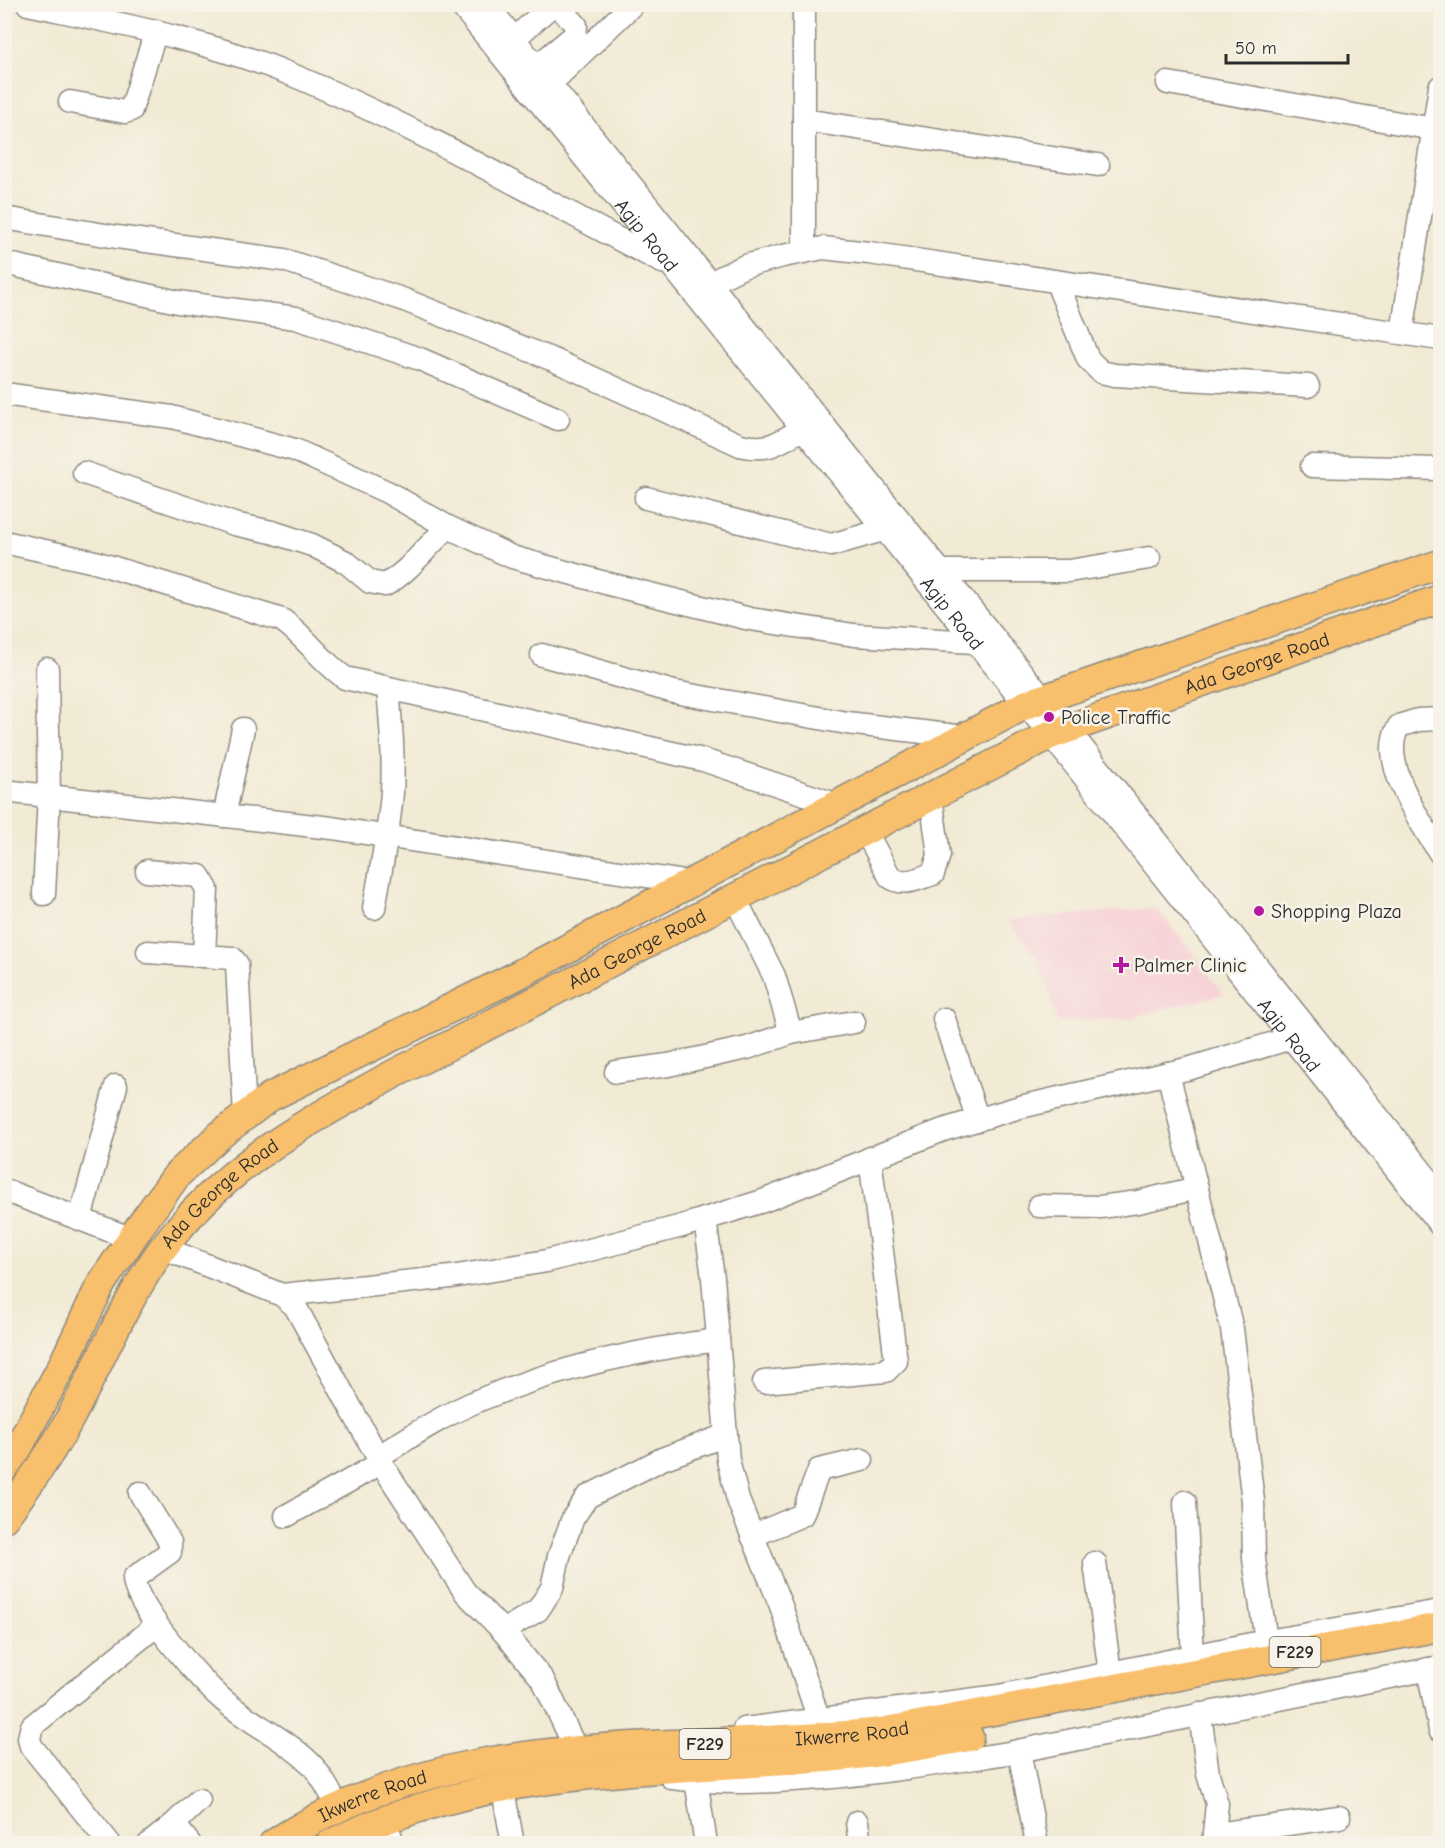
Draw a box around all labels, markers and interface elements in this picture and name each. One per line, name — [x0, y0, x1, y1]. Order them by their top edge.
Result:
scale bar — [1226, 27, 1348, 65]
text: 50 m — [1235, 38, 1277, 59]
street label: Agip Road — [610, 194, 683, 276]
street label: Agip Road — [916, 572, 988, 654]
street label: Ada George Road — [1181, 627, 1332, 699]
place label: Police Traffic — [1061, 706, 1171, 729]
marker: Police Traffic — [1042, 710, 1056, 724]
place label: Shopping Plaza — [1271, 900, 1402, 923]
street label: Ada George Road — [564, 903, 710, 994]
marker: Shopping Plaza — [1252, 904, 1266, 918]
place label: Palmer Clinic — [1134, 954, 1247, 977]
marker: Palmer Clinic — [1112, 956, 1130, 974]
street label: Agip Road — [1253, 994, 1325, 1076]
street label: Ada George Road — [156, 1133, 283, 1253]
road number: F229 — [1270, 1637, 1320, 1667]
street label: Ikwerre Road — [794, 1716, 911, 1750]
road number: F229 — [680, 1729, 730, 1759]
street label: Ikwerre Road — [314, 1765, 429, 1827]

